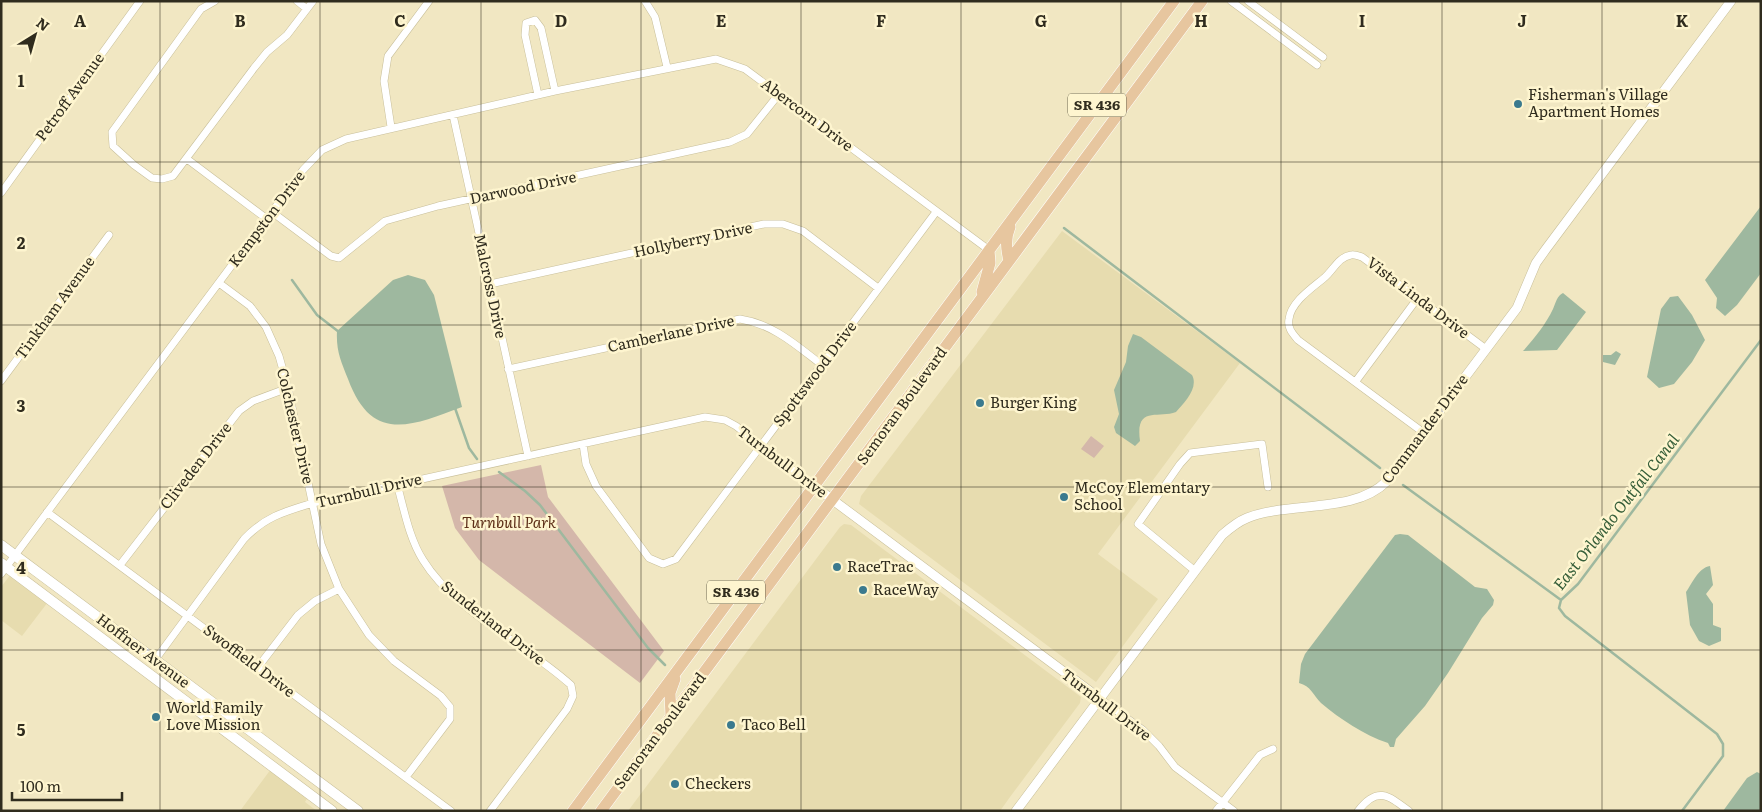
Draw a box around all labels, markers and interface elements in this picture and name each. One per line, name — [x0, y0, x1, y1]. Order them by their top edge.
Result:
text: A — [74, 8, 86, 32]
text: B — [234, 8, 246, 32]
text: C — [394, 8, 406, 32]
text: D — [555, 8, 567, 32]
text: E — [716, 8, 727, 32]
text: F — [876, 8, 886, 32]
text: G — [1035, 8, 1047, 32]
text: H — [1194, 8, 1208, 32]
text: I — [1359, 8, 1365, 32]
text: J — [1517, 8, 1527, 32]
text: K — [1676, 8, 1689, 32]
north arrow — [10, 10, 60, 60]
text: N — [33, 12, 54, 35]
street label: Petroff Avenue — [29, 47, 109, 145]
text: 1 — [18, 68, 25, 92]
street label: Abercorn Drive — [757, 72, 859, 156]
place label: Fisherman's Village Apartment Homes — [1528, 82, 1668, 122]
road number: SR 436 — [1068, 94, 1126, 116]
marker: Fisherman's Village Apartment Homes — [1512, 98, 1524, 110]
street label: Darwood Drive — [467, 164, 578, 209]
street label: Kempston Drive — [222, 165, 310, 271]
street label: Hollyberry Drive — [631, 215, 754, 262]
text: 2 — [17, 230, 26, 254]
street label: Malcross Drive — [469, 231, 514, 340]
street label: Tinkham Avenue — [8, 250, 99, 364]
street label: Vista Linda Drive — [1363, 250, 1475, 343]
street label: Camberlane Drive — [605, 308, 736, 357]
street label: Spottswood Drive — [766, 315, 861, 431]
street label: Semoran Boulevard — [850, 341, 952, 469]
street label: Colchester Drive — [272, 365, 321, 486]
street label: Commander Drive — [1375, 368, 1473, 488]
place label: Burger King — [990, 390, 1078, 413]
text: 3 — [17, 393, 26, 417]
marker: Burger King — [974, 397, 986, 409]
street label: Cliveden Drive — [153, 416, 236, 514]
street label: Turnbull Drive — [733, 419, 833, 503]
water label: East Orlando Outfall Canal — [1546, 428, 1684, 595]
street label: Turnbull Drive — [314, 466, 424, 513]
place label: McCoy Elementary School — [1074, 475, 1210, 515]
marker: McCoy Elementary School — [1058, 491, 1070, 503]
park label: Turnbull Park — [462, 510, 557, 533]
place label: RaceTrac — [847, 554, 914, 577]
text: 4 — [16, 555, 26, 579]
marker: RaceTrac — [831, 561, 843, 573]
street label: Sunderland Drive — [437, 574, 551, 670]
place label: RaceWay — [873, 577, 939, 600]
road number: SR 436 — [707, 580, 765, 604]
marker: RaceWay — [857, 584, 869, 596]
street label: Hoffner Avenue — [92, 607, 196, 693]
street label: Swoffield Drive — [199, 618, 301, 702]
street label: Turnbull Drive — [1057, 662, 1157, 746]
street label: Semoran Boulevard — [607, 667, 710, 793]
place label: World Family Love Mission — [166, 695, 263, 735]
marker: World Family Love Mission — [150, 711, 162, 723]
place label: Taco Bell — [741, 712, 806, 735]
text: 5 — [17, 717, 26, 741]
marker: Taco Bell — [725, 719, 737, 731]
scale bar — [12, 770, 122, 802]
place label: Checkers — [685, 771, 751, 794]
text: 100 m — [20, 774, 61, 797]
marker: Checkers — [669, 778, 681, 790]

